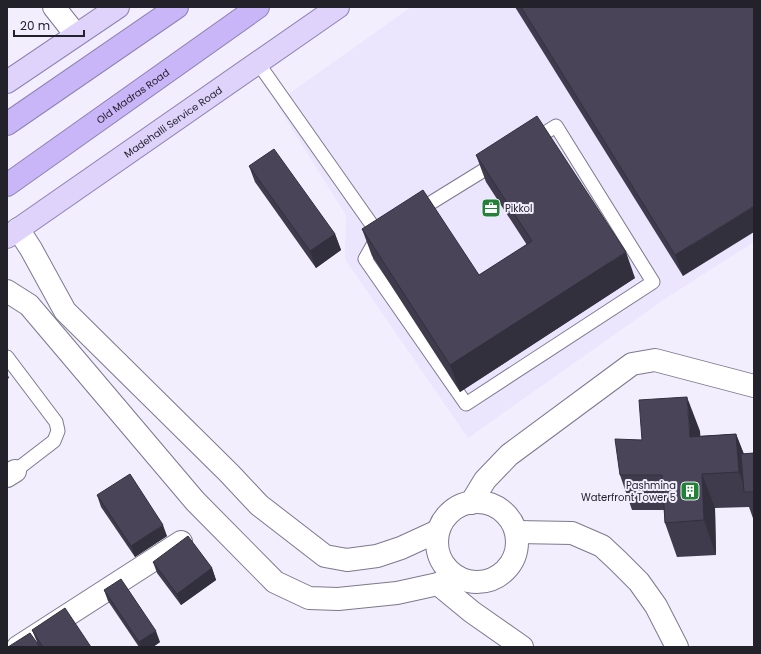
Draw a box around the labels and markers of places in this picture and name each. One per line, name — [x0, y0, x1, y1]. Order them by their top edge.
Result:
office icon: Pikkol — [480, 197, 502, 219]
place label: Pikkol — [505, 201, 532, 216]
place label: Pashmina Waterfront Tower 5 — [581, 478, 676, 505]
building icon: Pashmina Waterfront Tower 5 — [679, 480, 701, 502]

